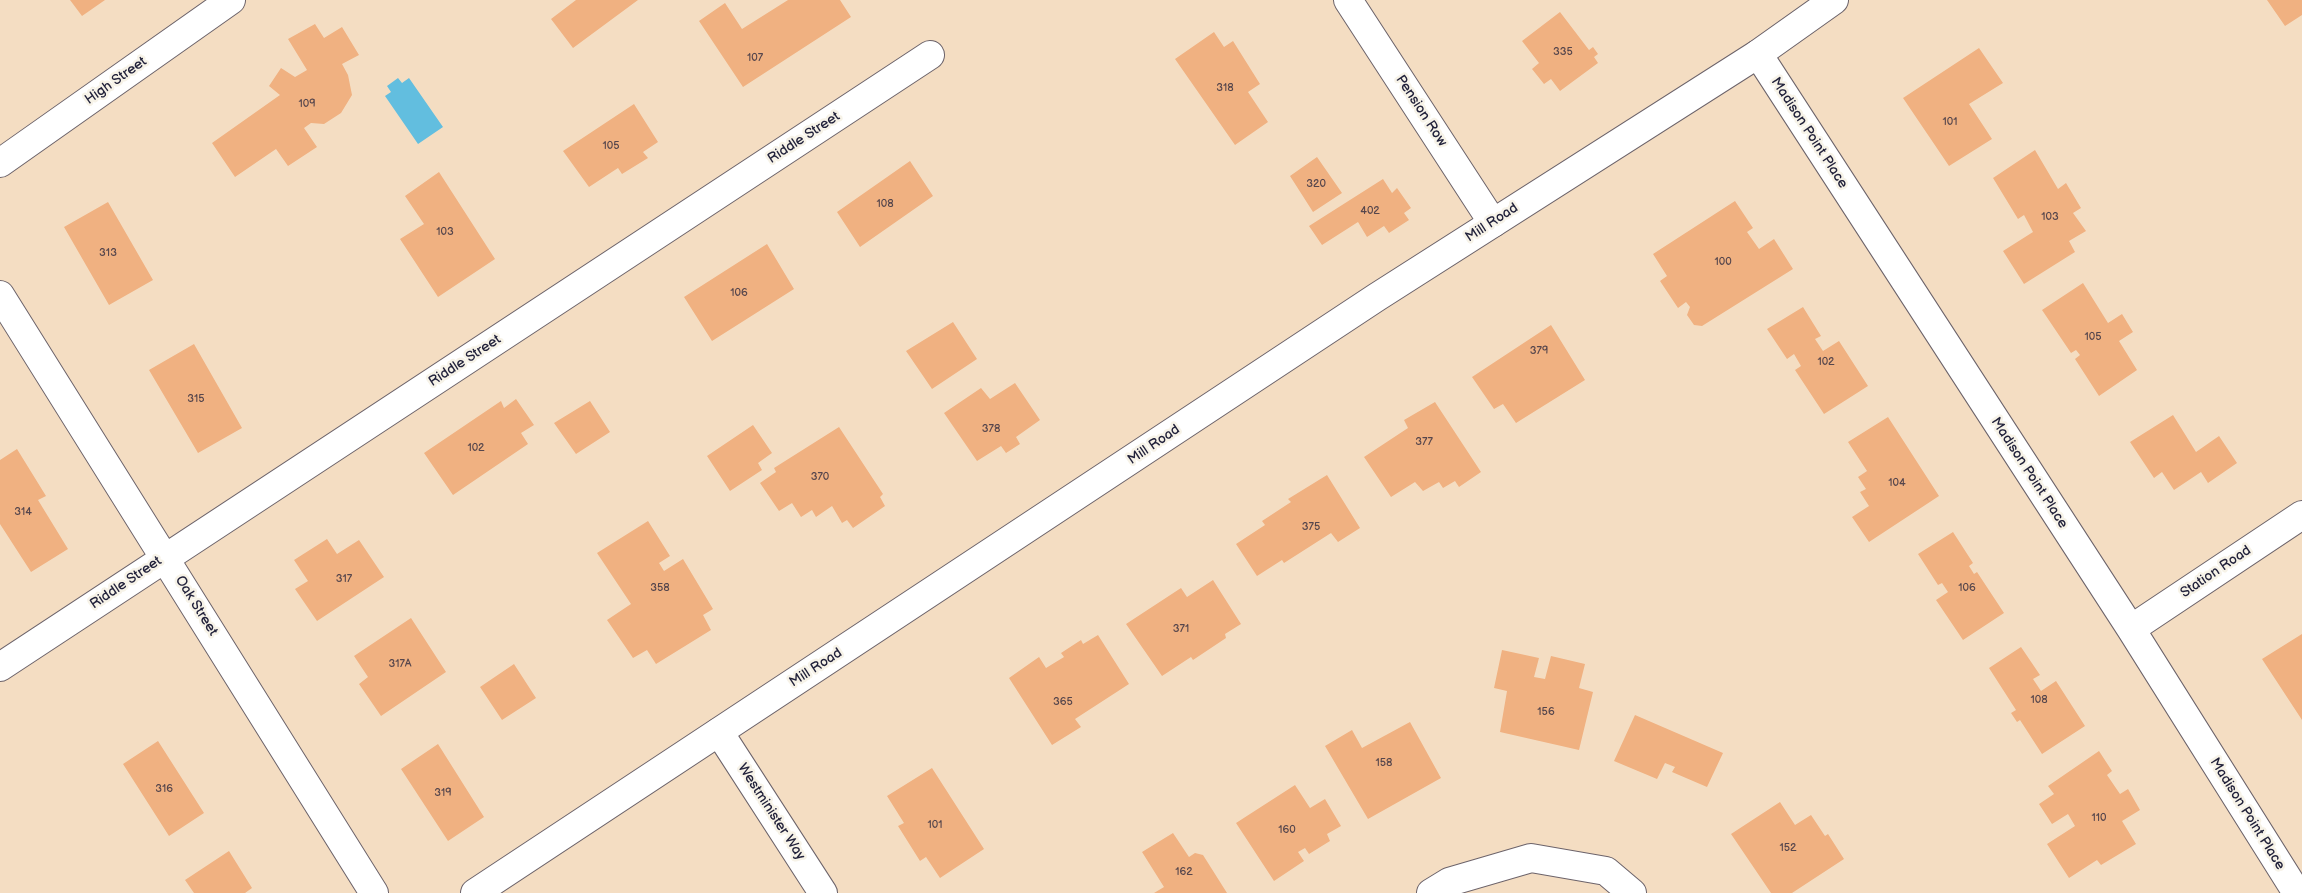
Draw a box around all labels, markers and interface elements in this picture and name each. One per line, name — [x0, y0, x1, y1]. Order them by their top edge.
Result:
house number: 335 — [1553, 45, 1573, 59]
house number: 107 — [747, 51, 763, 65]
street label: High Street — [82, 54, 150, 108]
street label: Pension Row — [1392, 72, 1450, 150]
street label: Madison Point Place — [1767, 74, 1851, 192]
house number: 318 — [1216, 81, 1234, 95]
house number: 109 — [298, 97, 316, 111]
street label: Riddle Street — [765, 108, 843, 168]
house number: 101 — [1943, 115, 1957, 129]
house number: 105 — [602, 139, 620, 153]
house number: 320 — [1306, 177, 1326, 191]
house number: 108 — [876, 197, 894, 211]
street label: Mill Road — [1463, 200, 1521, 246]
house number: 402 — [1360, 204, 1380, 218]
house number: 103 — [2041, 210, 2059, 224]
house number: 103 — [436, 225, 454, 239]
house number: 313 — [99, 246, 117, 260]
house number: 100 — [1714, 255, 1732, 269]
house number: 106 — [730, 286, 748, 300]
house number: 105 — [2084, 330, 2102, 344]
street label: Riddle Street — [426, 331, 504, 391]
house number: 379 — [1530, 344, 1548, 358]
house number: 102 — [1817, 355, 1835, 369]
house number: 315 — [187, 392, 205, 406]
street label: Madison Point Place — [1987, 414, 2071, 532]
street label: Mill Road — [1125, 421, 1183, 469]
house number: 378 — [982, 422, 1000, 436]
house number: 377 — [1415, 435, 1433, 449]
house number: 102 — [467, 441, 485, 455]
house number: 370 — [811, 470, 829, 484]
house number: 104 — [1888, 476, 1906, 490]
house number: 314 — [14, 505, 32, 519]
house number: 375 — [1302, 520, 1320, 534]
street label: Station Road — [2178, 542, 2254, 602]
street label: Riddle Street — [87, 553, 165, 613]
house number: 317 — [336, 572, 352, 586]
street label: Oak Street — [171, 573, 221, 639]
house number: 358 — [650, 581, 670, 595]
house number: 106 — [1958, 581, 1976, 595]
house number: 371 — [1173, 622, 1189, 636]
street label: Mill Road — [787, 645, 845, 691]
house number: 317A — [388, 657, 412, 671]
house number: 108 — [2030, 693, 2048, 707]
house number: 365 — [1053, 695, 1073, 709]
house number: 156 — [1537, 705, 1555, 719]
street label: Madison Point Place — [2206, 755, 2288, 873]
house number: 158 — [1376, 756, 1392, 770]
street label: Westminister Way — [734, 761, 808, 863]
house number: 316 — [155, 782, 173, 796]
house number: 319 — [434, 786, 452, 800]
house number: 110 — [2092, 811, 2106, 825]
house number: 101 — [928, 818, 942, 832]
house number: 160 — [1278, 823, 1296, 837]
house number: 152 — [1779, 841, 1797, 855]
house number: 162 — [1175, 865, 1193, 879]

